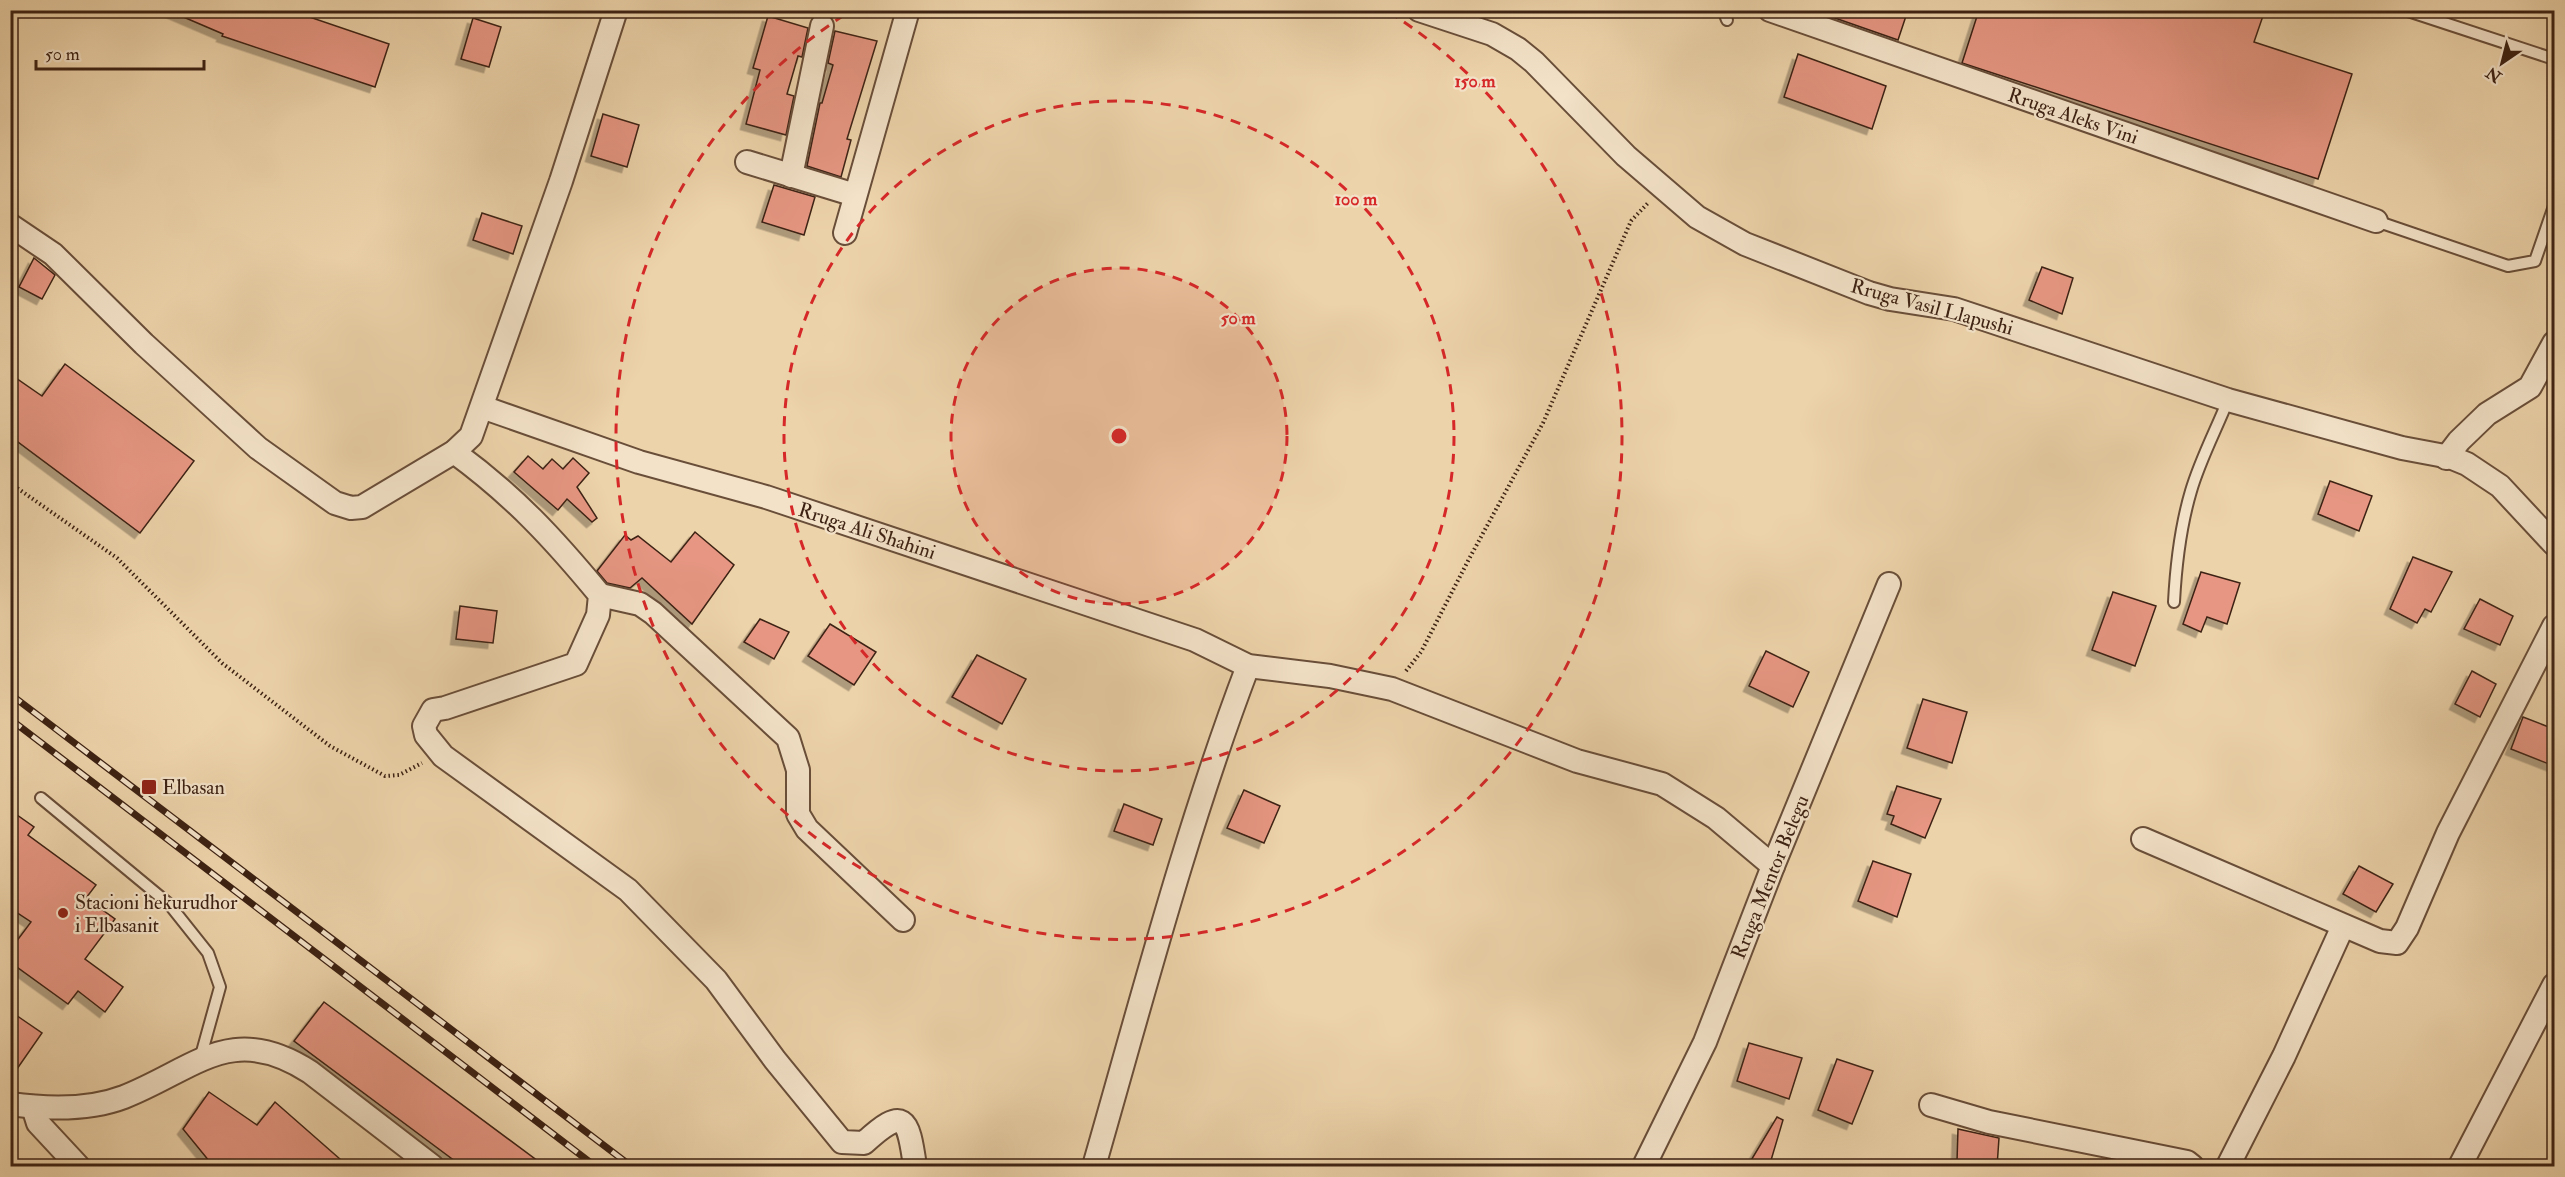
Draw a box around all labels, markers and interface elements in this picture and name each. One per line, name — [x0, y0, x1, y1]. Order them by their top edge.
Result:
scale bar — [36, 33, 204, 71]
north arrow — [2472, 33, 2532, 93]
text: 50 m — [45, 43, 80, 66]
text: N — [2482, 62, 2506, 87]
text: 150 m — [1454, 70, 1497, 93]
street label: Rruga Aleks Vini — [2005, 82, 2141, 150]
text: 100 m — [1335, 188, 1378, 211]
street label: Rruga Vasil Llapushi — [1848, 273, 2016, 342]
text: 50 m — [1221, 307, 1256, 330]
centre of rings — [1109, 426, 1129, 446]
street label: Rruga Ali Shahini — [795, 497, 939, 565]
place label: Elbasan — [162, 775, 225, 800]
marker: Elbasan — [140, 778, 158, 796]
street label: Rruga Mentor Belegu — [1726, 791, 1814, 963]
place label: Stacioni hekurudhor i Elbasanit — [75, 890, 238, 938]
marker: Stacioni hekurudhor i Elbasanit — [56, 906, 70, 920]

